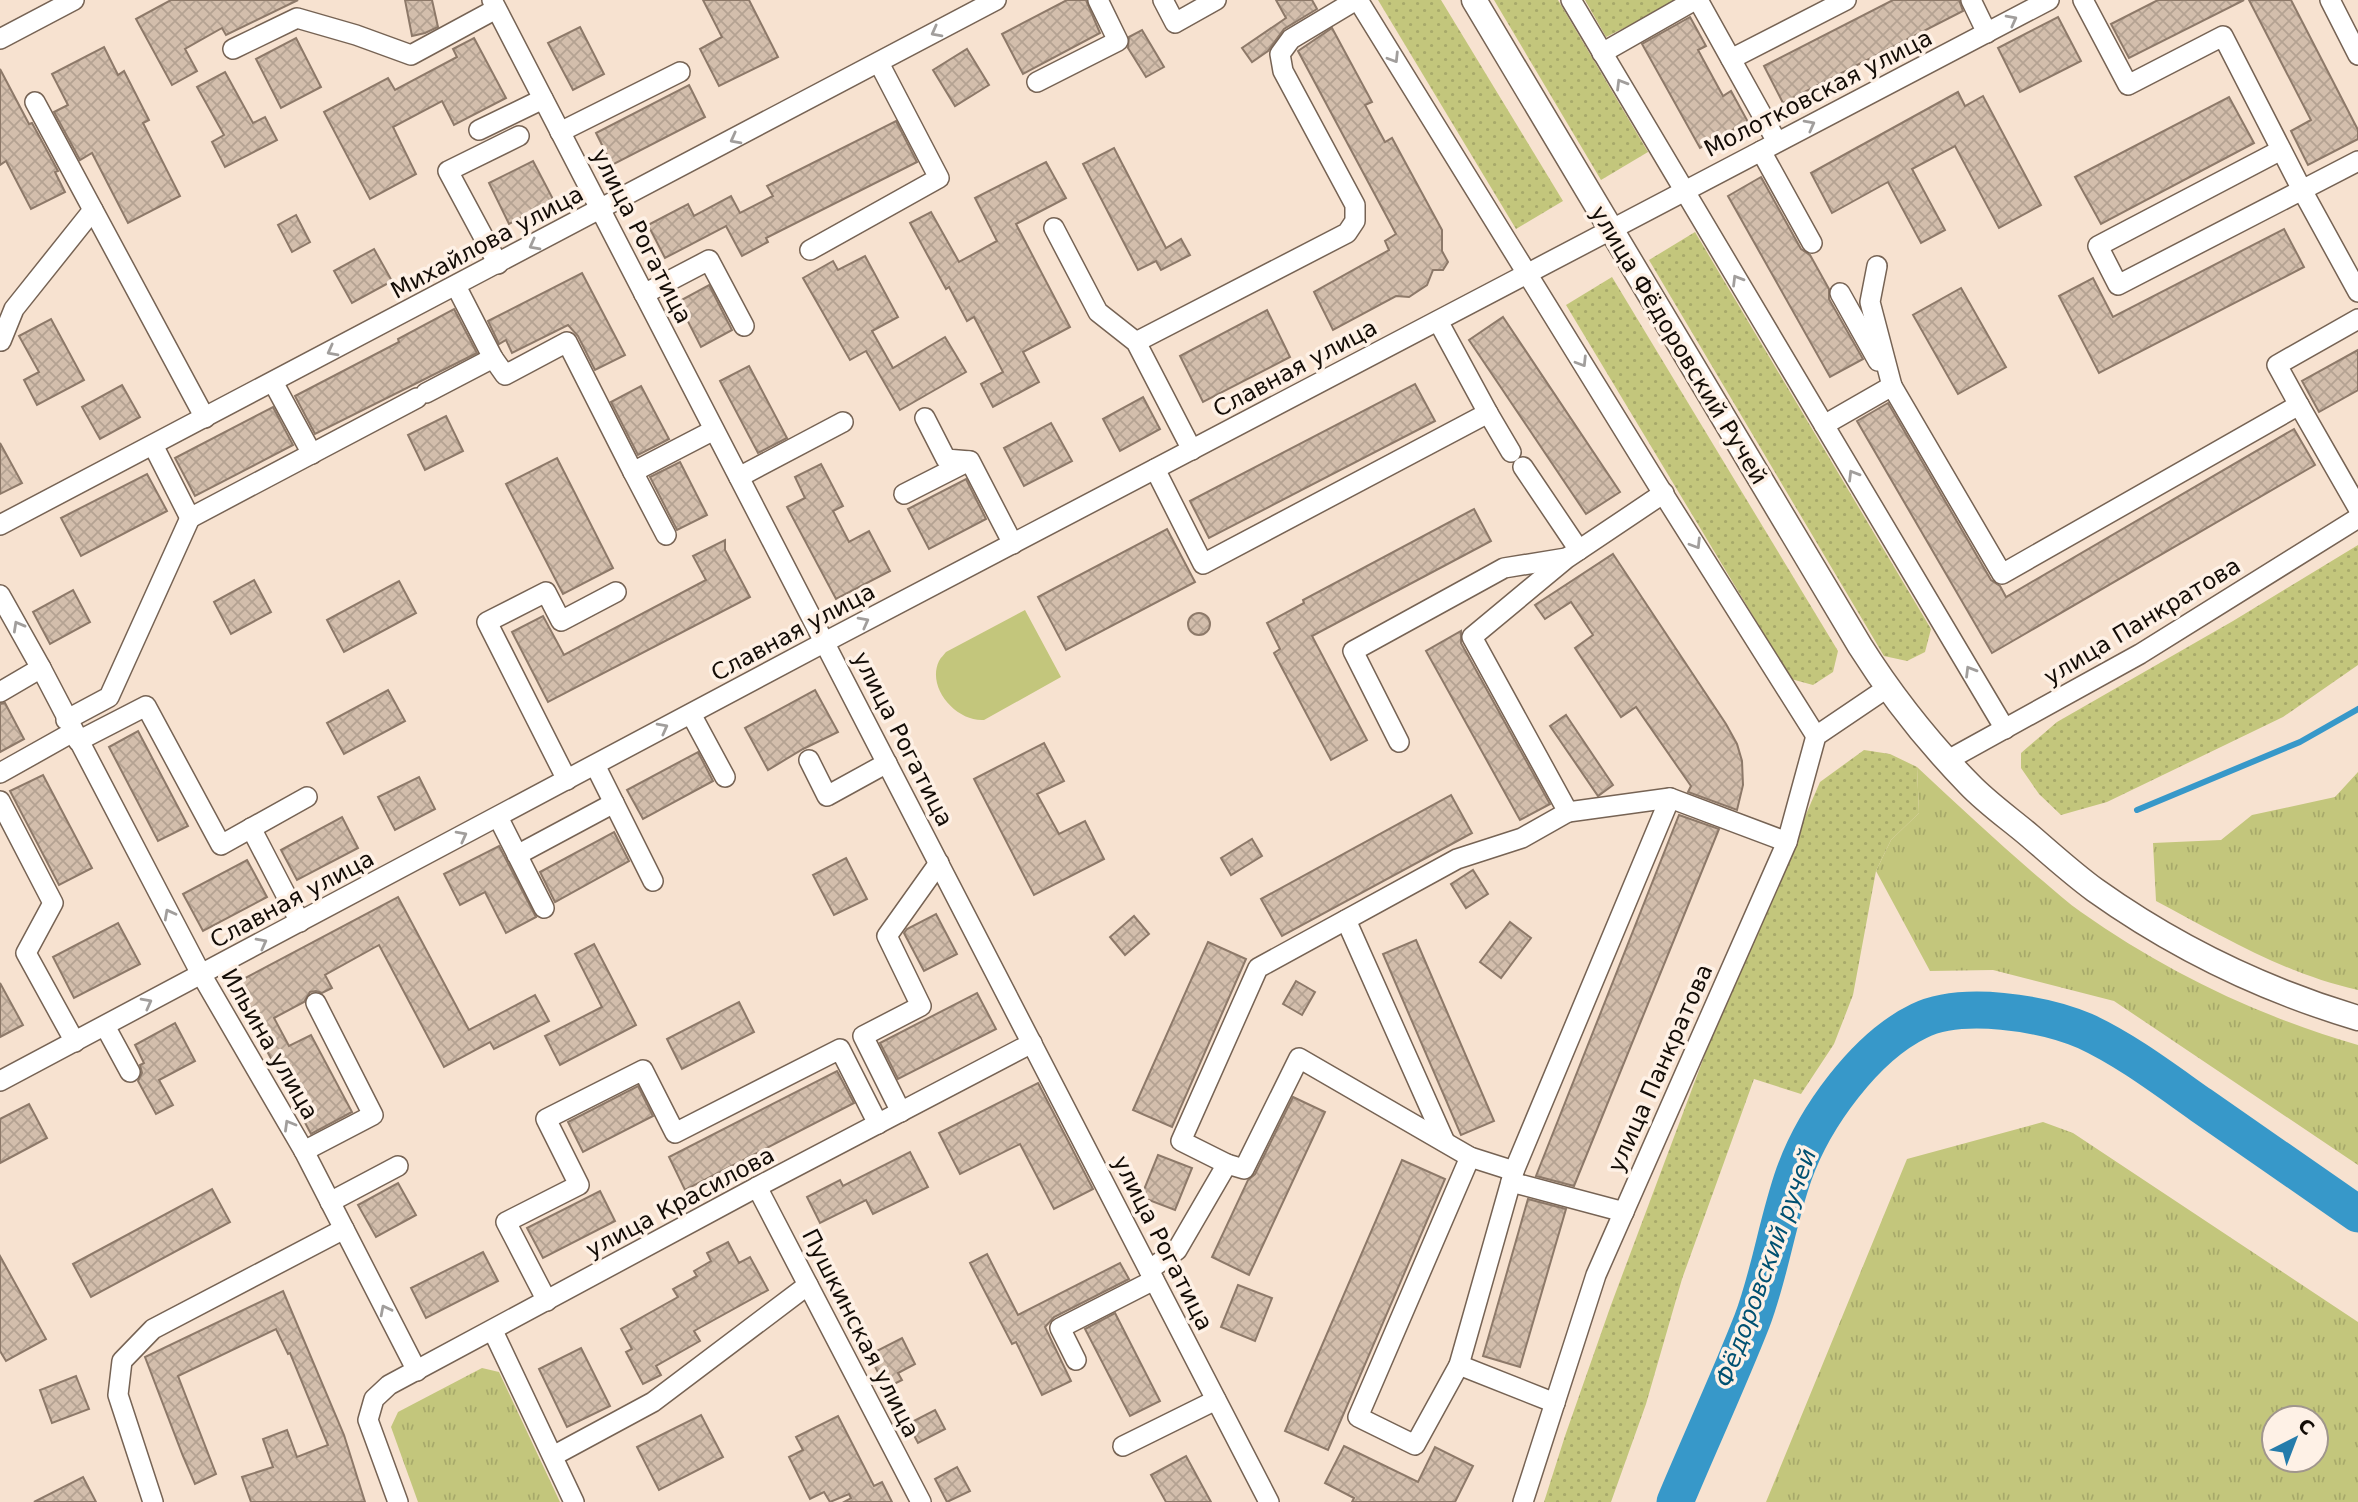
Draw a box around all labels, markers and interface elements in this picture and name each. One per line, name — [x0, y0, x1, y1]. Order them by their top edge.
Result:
one-way arrow — [2004, 15, 2017, 28]
one-way arrow — [931, 24, 943, 38]
street label: Молотковская улица — [1700, 24, 1936, 162]
one-way arrow — [1385, 51, 1398, 64]
one-way arrow — [1616, 79, 1629, 92]
one-way arrow — [1803, 120, 1815, 133]
one-way arrow — [730, 131, 742, 144]
street label: улица Рогатица — [587, 144, 697, 328]
street label: Михайлова улица — [386, 180, 588, 304]
street label: улица Фёдоровский Ручей — [1585, 201, 1773, 489]
one-way arrow — [529, 237, 541, 250]
one-way arrow — [1732, 274, 1745, 287]
street label: Славная улица — [1209, 314, 1381, 422]
one-way arrow — [327, 342, 340, 356]
one-way arrow — [1573, 354, 1586, 367]
one-way arrow — [1849, 470, 1862, 483]
one-way arrow — [1687, 536, 1700, 549]
street label: улица Панкратова — [2039, 552, 2245, 690]
street label: Славная улица — [707, 578, 879, 686]
one-way arrow — [857, 616, 869, 630]
one-way arrow — [12, 621, 26, 634]
street label: улица Рогатица — [848, 647, 958, 831]
one-way arrow — [1965, 665, 1978, 678]
one-way arrow — [656, 723, 668, 737]
one-way arrow — [455, 830, 467, 844]
street label: Славная улица — [206, 845, 378, 953]
one-way arrow — [164, 909, 178, 921]
one-way arrow — [254, 937, 267, 951]
street label: улица Панкратова — [1602, 960, 1718, 1176]
street label: Ильина улица — [216, 964, 324, 1124]
one-way arrow — [140, 998, 152, 1012]
one-way arrow — [284, 1120, 297, 1133]
street label: улица Красилова — [581, 1141, 779, 1263]
water label: Фёдоровский ручей — [1710, 1145, 1822, 1391]
street label: улица Рогатица — [1108, 1151, 1218, 1335]
street label: Пушкинская улица — [797, 1224, 925, 1442]
one-way arrow — [380, 1305, 394, 1317]
north arrow — [2260, 1404, 2330, 1474]
text: С — [2294, 1414, 2319, 1439]

